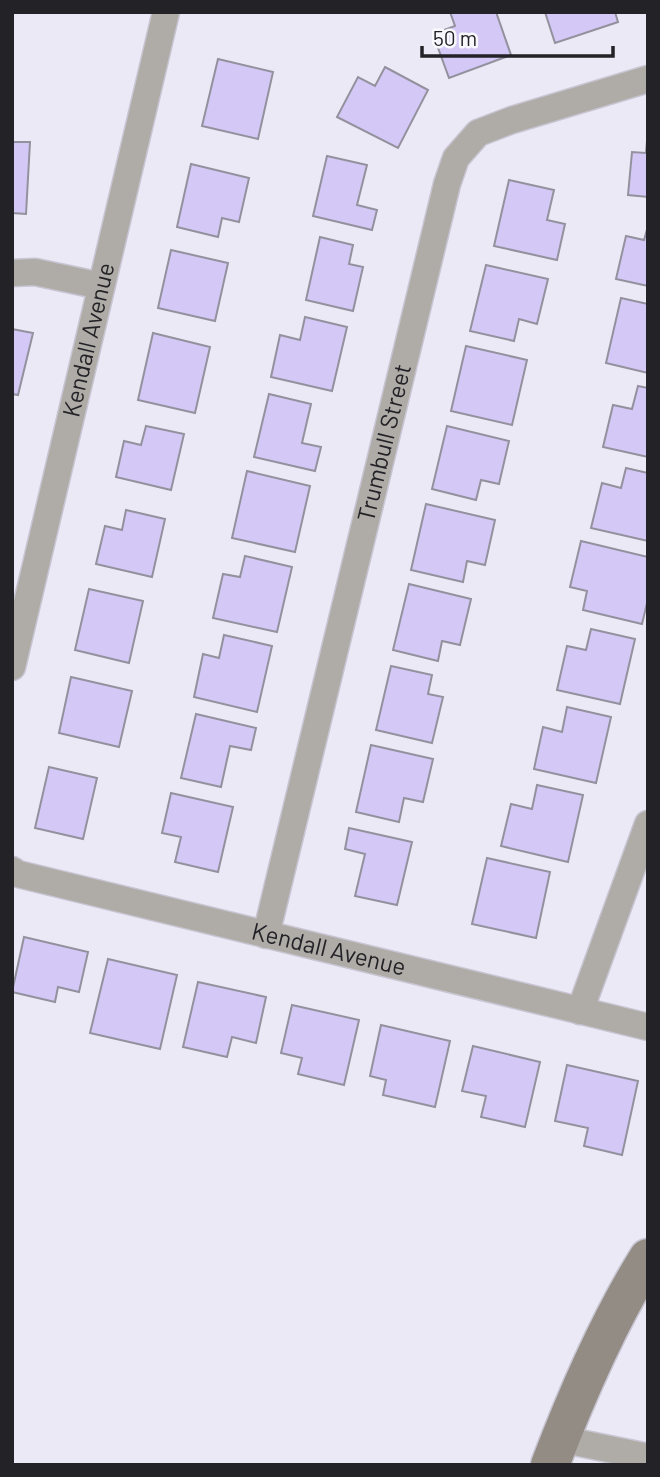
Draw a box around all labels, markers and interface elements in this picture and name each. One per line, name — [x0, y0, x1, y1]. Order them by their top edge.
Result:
scale bar — [422, 14, 613, 58]
text: 50 m — [433, 25, 477, 50]
street label: Kendall Avenue — [55, 260, 120, 420]
street label: Trumbull Street — [350, 361, 416, 525]
street label: Kendall Avenue — [249, 915, 409, 981]

